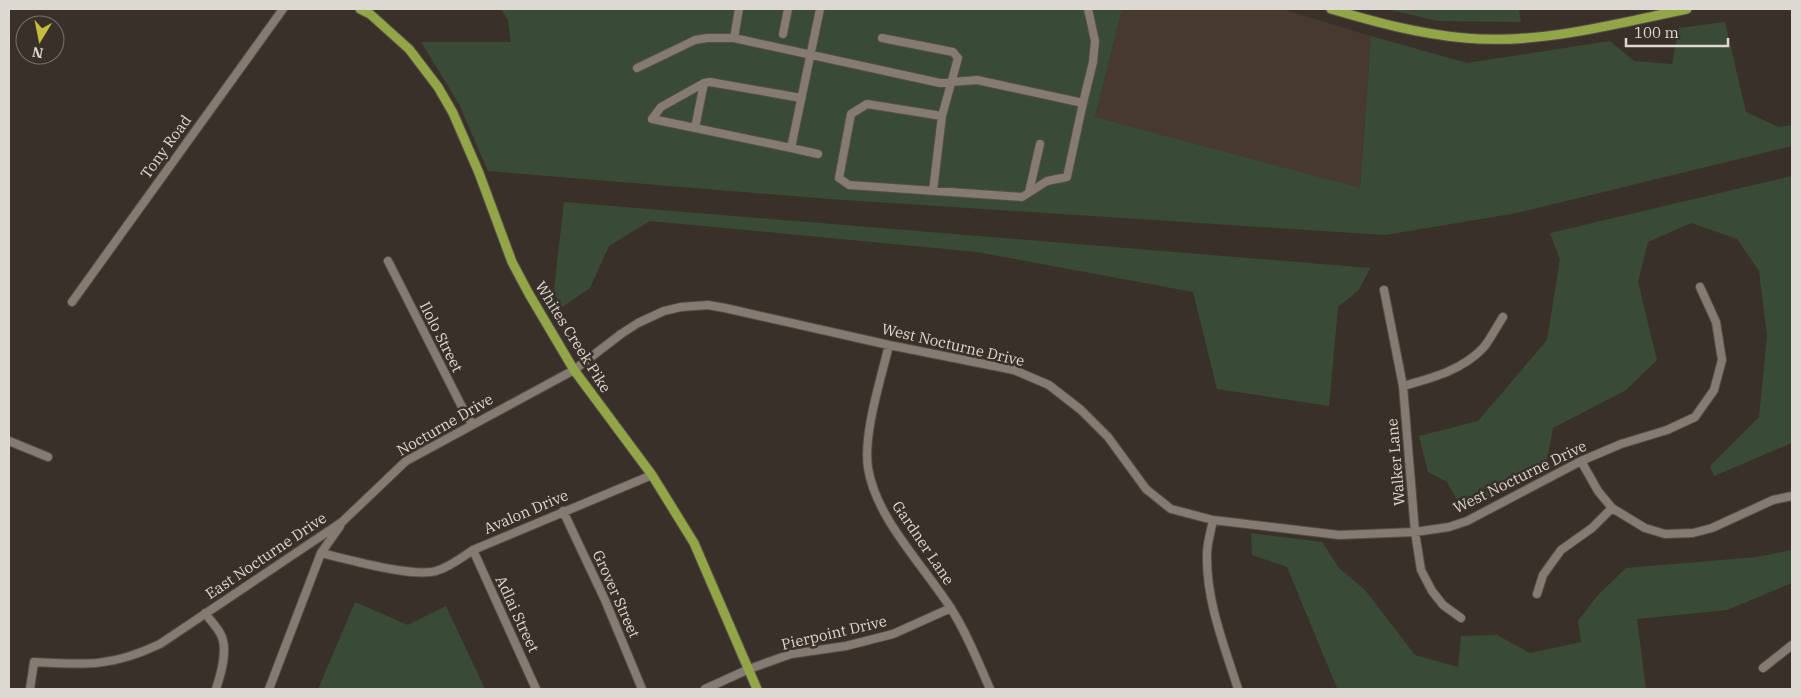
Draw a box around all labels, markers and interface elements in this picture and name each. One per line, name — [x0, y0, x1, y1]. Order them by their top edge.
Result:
north arrow — [15, 15, 65, 65]
scale bar — [1626, 15, 1728, 47]
text: 100 m — [1634, 23, 1679, 42]
text: N — [31, 43, 45, 63]
street label: Tony Road — [136, 111, 195, 182]
street label: Whites Creek Pike — [531, 277, 615, 396]
street label: Ilolo Street — [416, 298, 467, 375]
street label: West Nocturne Drive — [880, 319, 1026, 370]
street label: Nocturne Drive — [393, 389, 496, 460]
street label: Walker Lane — [1382, 418, 1409, 507]
street label: West Nocturne Drive — [1450, 436, 1590, 517]
street label: Avalon Drive — [481, 485, 571, 538]
street label: Gardner Lane — [888, 497, 959, 588]
street label: East Nocturne Drive — [202, 508, 330, 603]
street label: Grover Street — [589, 547, 644, 641]
street label: Adlai Street — [491, 572, 543, 655]
street label: Pierpoint Drive — [779, 611, 888, 654]

